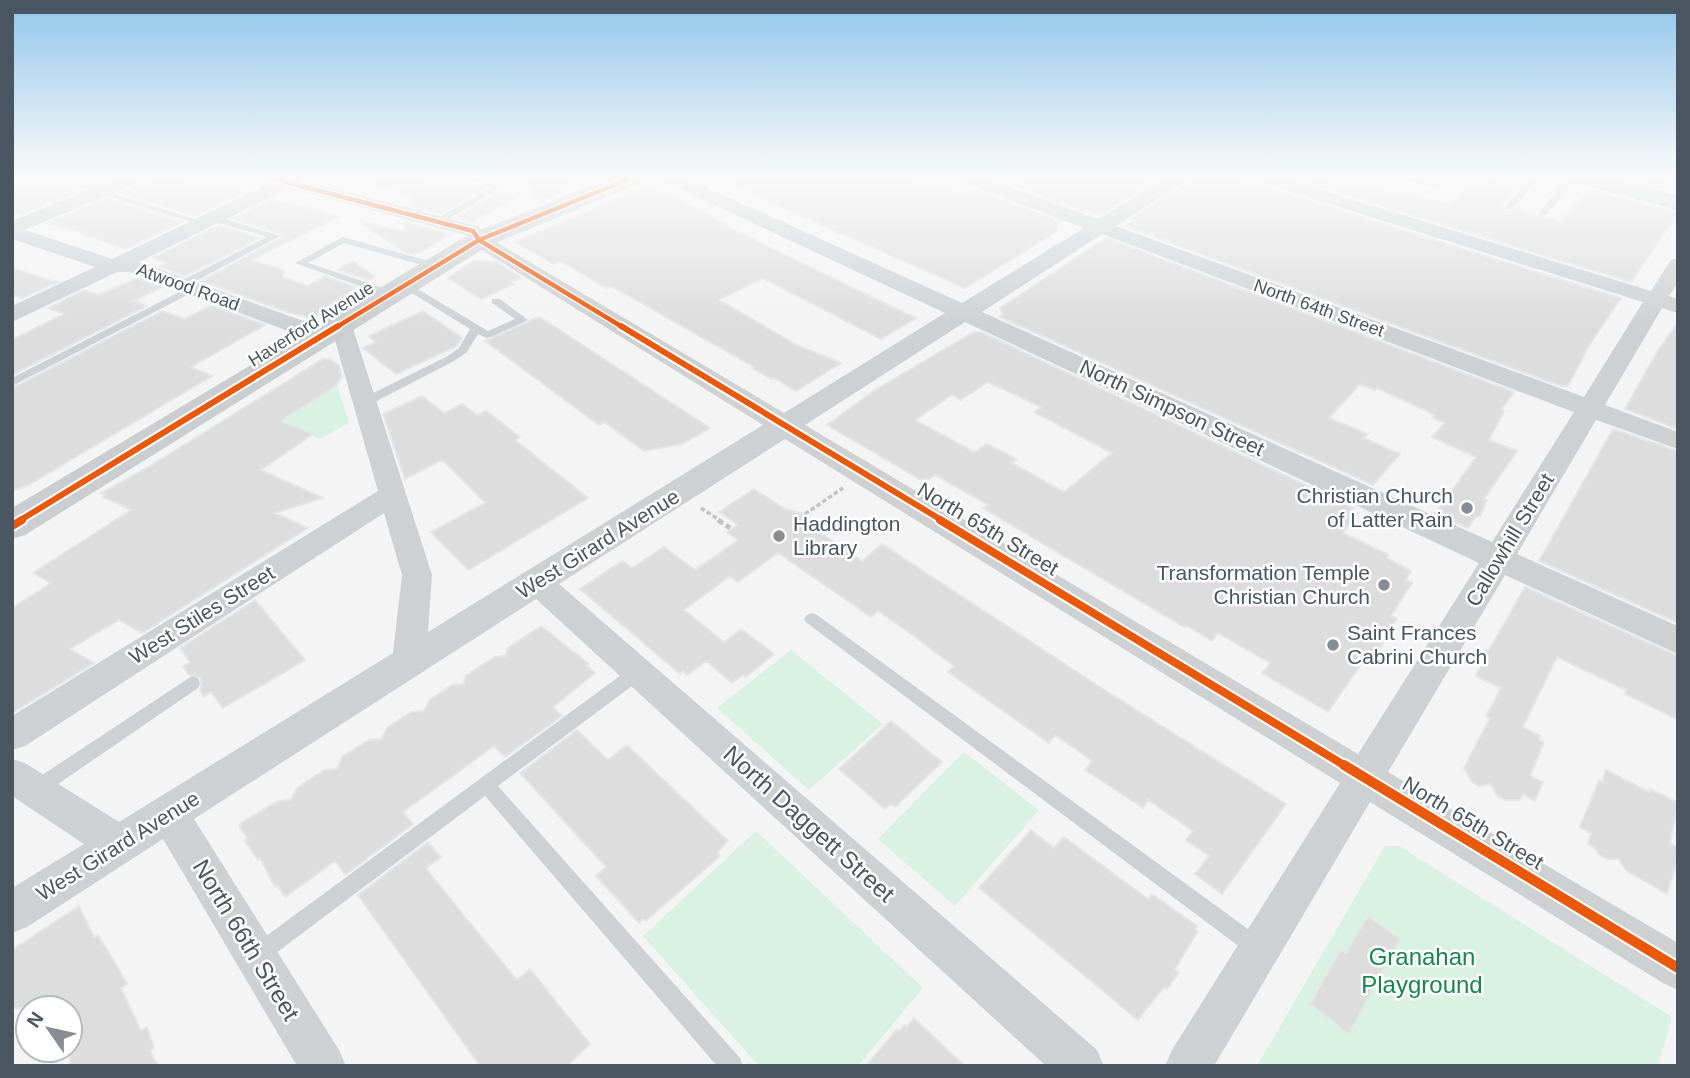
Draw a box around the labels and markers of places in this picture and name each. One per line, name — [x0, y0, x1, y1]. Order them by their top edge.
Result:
place label: Christian Church of Latter Rain — [1297, 484, 1453, 531]
marker: Christian Church of Latter Rain — [1459, 500, 1475, 516]
place label: Haddington Library — [793, 512, 900, 559]
marker: Haddington Library — [771, 528, 787, 544]
place label: Transformation Temple Christian Church — [1156, 561, 1370, 608]
marker: Transformation Temple Christian Church — [1376, 577, 1392, 593]
place label: Saint Frances Cabrini Church — [1347, 621, 1487, 668]
marker: Saint Frances Cabrini Church — [1325, 637, 1341, 653]

